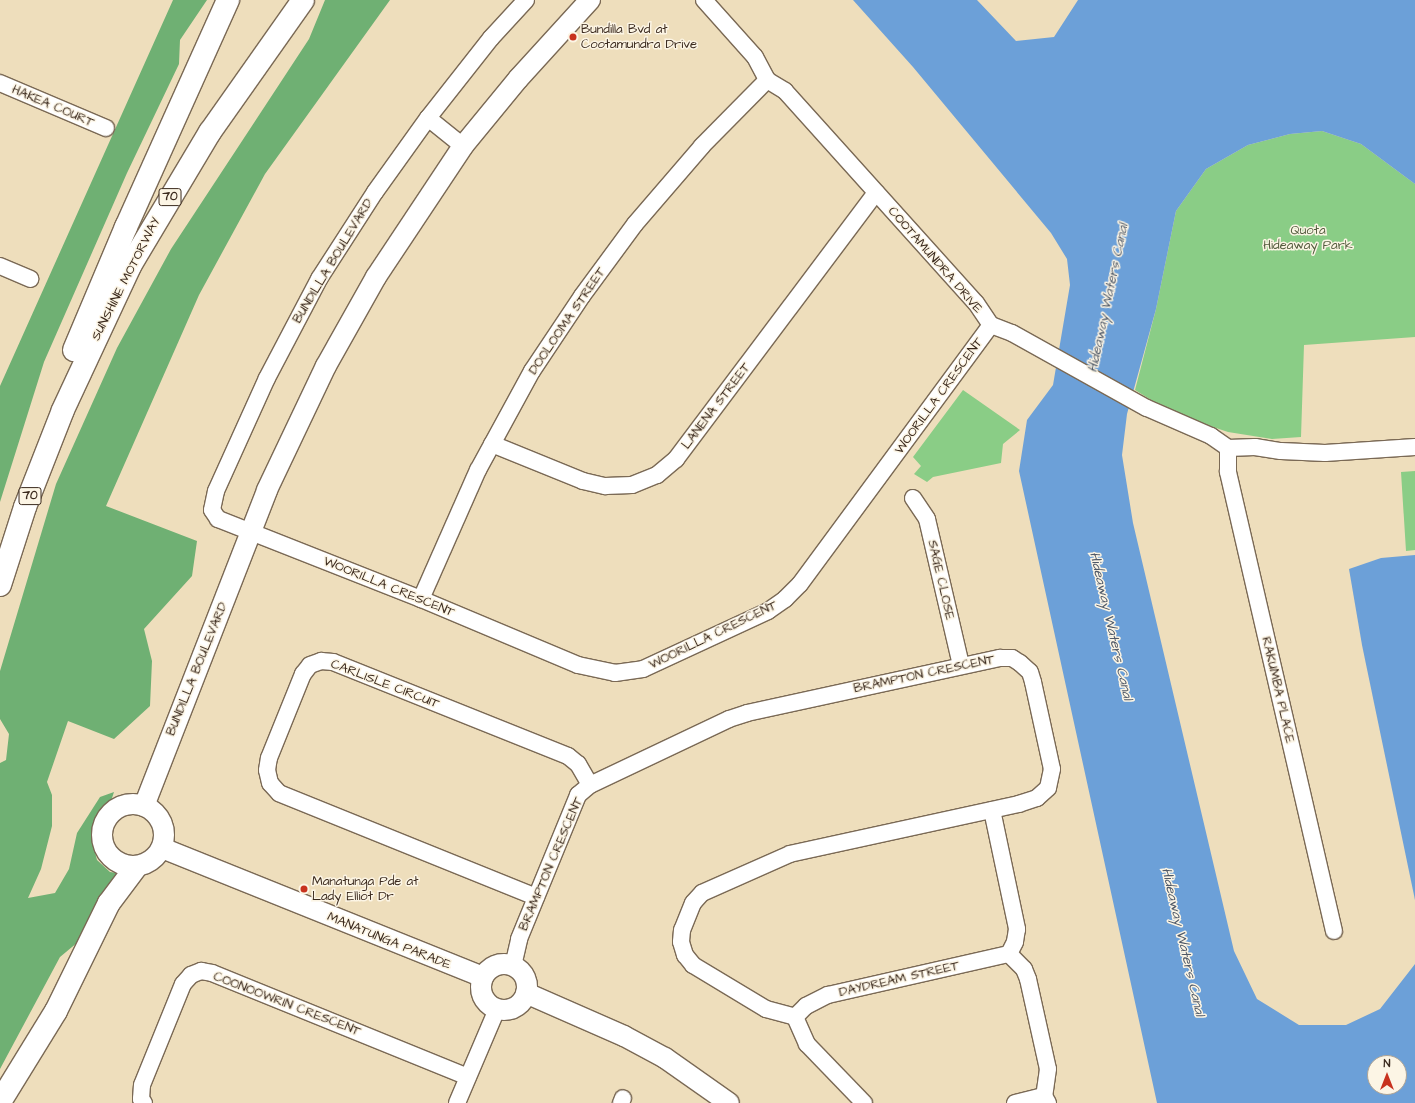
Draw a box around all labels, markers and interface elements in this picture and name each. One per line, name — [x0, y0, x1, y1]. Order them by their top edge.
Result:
place label: Bundilla Bvd at Cootamundra Drive — [581, 22, 697, 53]
marker: Bundilla Bvd at Cootamundra Drive — [568, 32, 578, 42]
street label: HAKEA COURT — [10, 82, 96, 130]
road number: 70 — [158, 187, 182, 207]
street label: BUNDILLA BOULEVARD — [290, 196, 376, 326]
street label: COOTAMUNDRA DRIVE — [885, 204, 985, 316]
street label: SUNSHINE MOTORWAY — [88, 215, 164, 343]
water label: Hideaway Waters Canal — [1084, 222, 1132, 374]
park label: Quota Hideaway Park — [1263, 223, 1353, 254]
street label: DOOLOOMA STREET — [525, 265, 609, 377]
street label: WOORILLA CRESCENT — [892, 335, 986, 457]
street label: LANENA STREET — [678, 360, 754, 452]
road number: 70 — [18, 486, 42, 506]
street label: SAGE CLOSE — [924, 539, 958, 621]
water label: Hideaway Waters Canal — [1086, 550, 1136, 702]
street label: WOORILLA CRESCENT — [321, 554, 457, 620]
street label: WOORILLA CRESCENT — [647, 597, 779, 673]
street label: BUNDILLA BOULEVARD — [163, 600, 231, 738]
street label: RAKUMBA PLACE — [1258, 635, 1298, 745]
street label: BRAMPTON CRESCENT — [852, 651, 996, 697]
street label: CARLISLE CIRCUIT — [329, 656, 441, 712]
street label: BRAMPTON CRESCENT — [516, 795, 586, 933]
water label: Hideaway Waters Canal — [1158, 866, 1208, 1018]
place label: Manatunga Pde at Lady Elliot Dr — [312, 874, 418, 905]
marker: Manatunga Pde at Lady Elliot Dr — [299, 884, 309, 894]
street label: MANATUNGA PARADE — [325, 909, 453, 973]
street label: DAYDREAM STREET — [838, 958, 960, 1000]
street label: COONOOWRIN CRESCENT — [211, 969, 363, 1039]
north arrow — [1367, 1055, 1407, 1095]
text: N — [1384, 1056, 1390, 1071]

